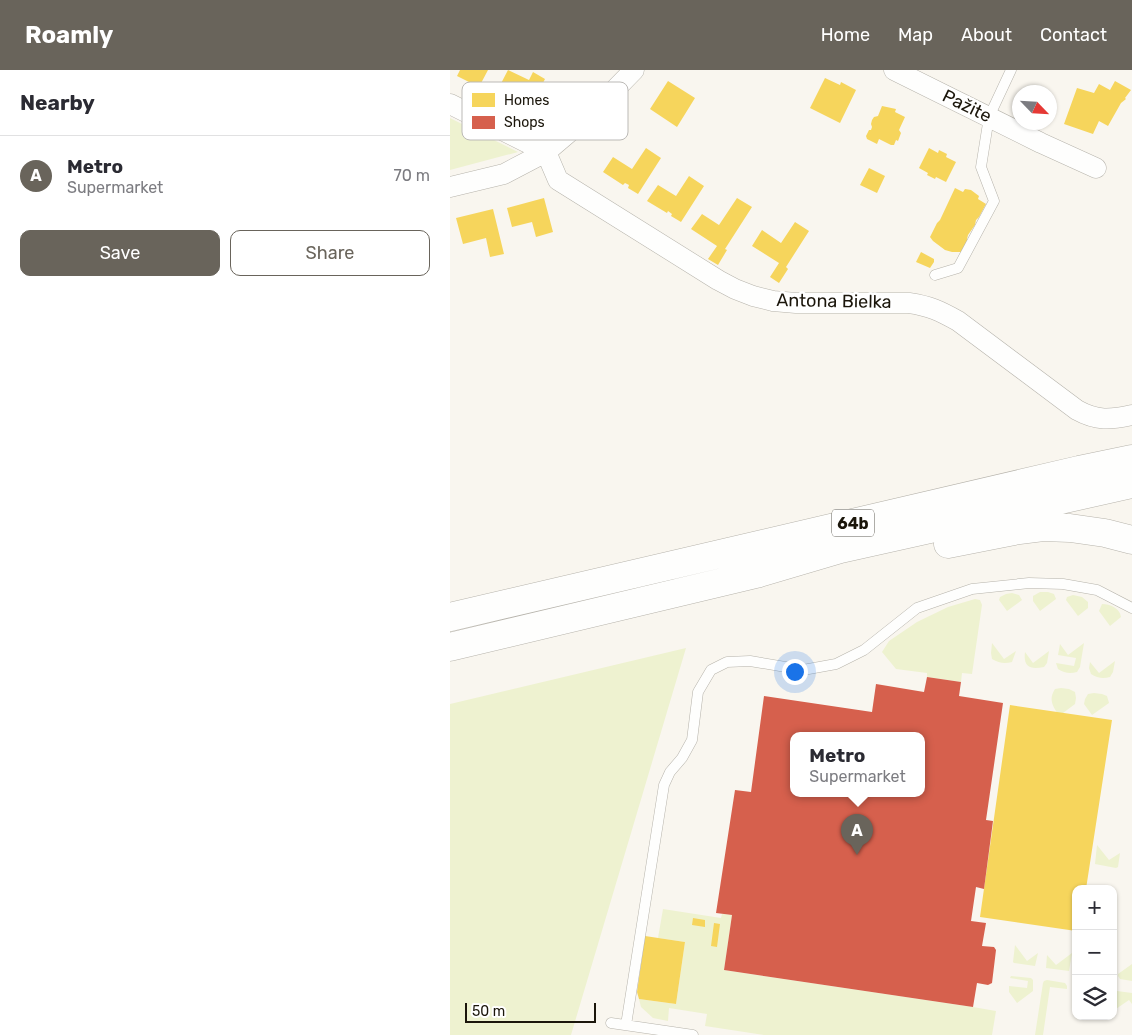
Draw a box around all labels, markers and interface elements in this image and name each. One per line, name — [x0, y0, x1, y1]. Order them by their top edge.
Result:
text: Roamly — [25, 21, 113, 49]
text: Home — [821, 24, 870, 46]
text: Map — [898, 24, 933, 46]
text: About — [961, 24, 1012, 46]
text: Contact — [1040, 24, 1107, 46]
legend — [462, 82, 628, 140]
street label: Pažite — [939, 85, 995, 127]
north arrow — [1012, 85, 1057, 130]
text: Nearby — [20, 90, 95, 115]
text: Homes — [504, 92, 549, 109]
text: Shops — [504, 114, 545, 131]
text: Metro — [67, 155, 123, 178]
text: A — [30, 166, 42, 185]
text: 70 m — [393, 166, 430, 185]
text: Supermarket — [67, 178, 163, 197]
button: Save — [20, 230, 220, 276]
button: Share — [230, 230, 430, 276]
street label: Antona Bielka — [776, 289, 892, 313]
road number: 64b — [832, 509, 874, 536]
your location — [782, 659, 808, 685]
popup — [790, 732, 925, 797]
text: Metro — [809, 744, 865, 767]
text: Supermarket — [809, 767, 906, 786]
pin: A — [841, 814, 873, 855]
map controls — [1072, 885, 1117, 1020]
button: + — [1072, 885, 1117, 930]
button: − — [1072, 930, 1117, 975]
button: layers — [1072, 975, 1117, 1020]
scale bar — [465, 1000, 596, 1023]
text: 50 m — [472, 1003, 505, 1020]

